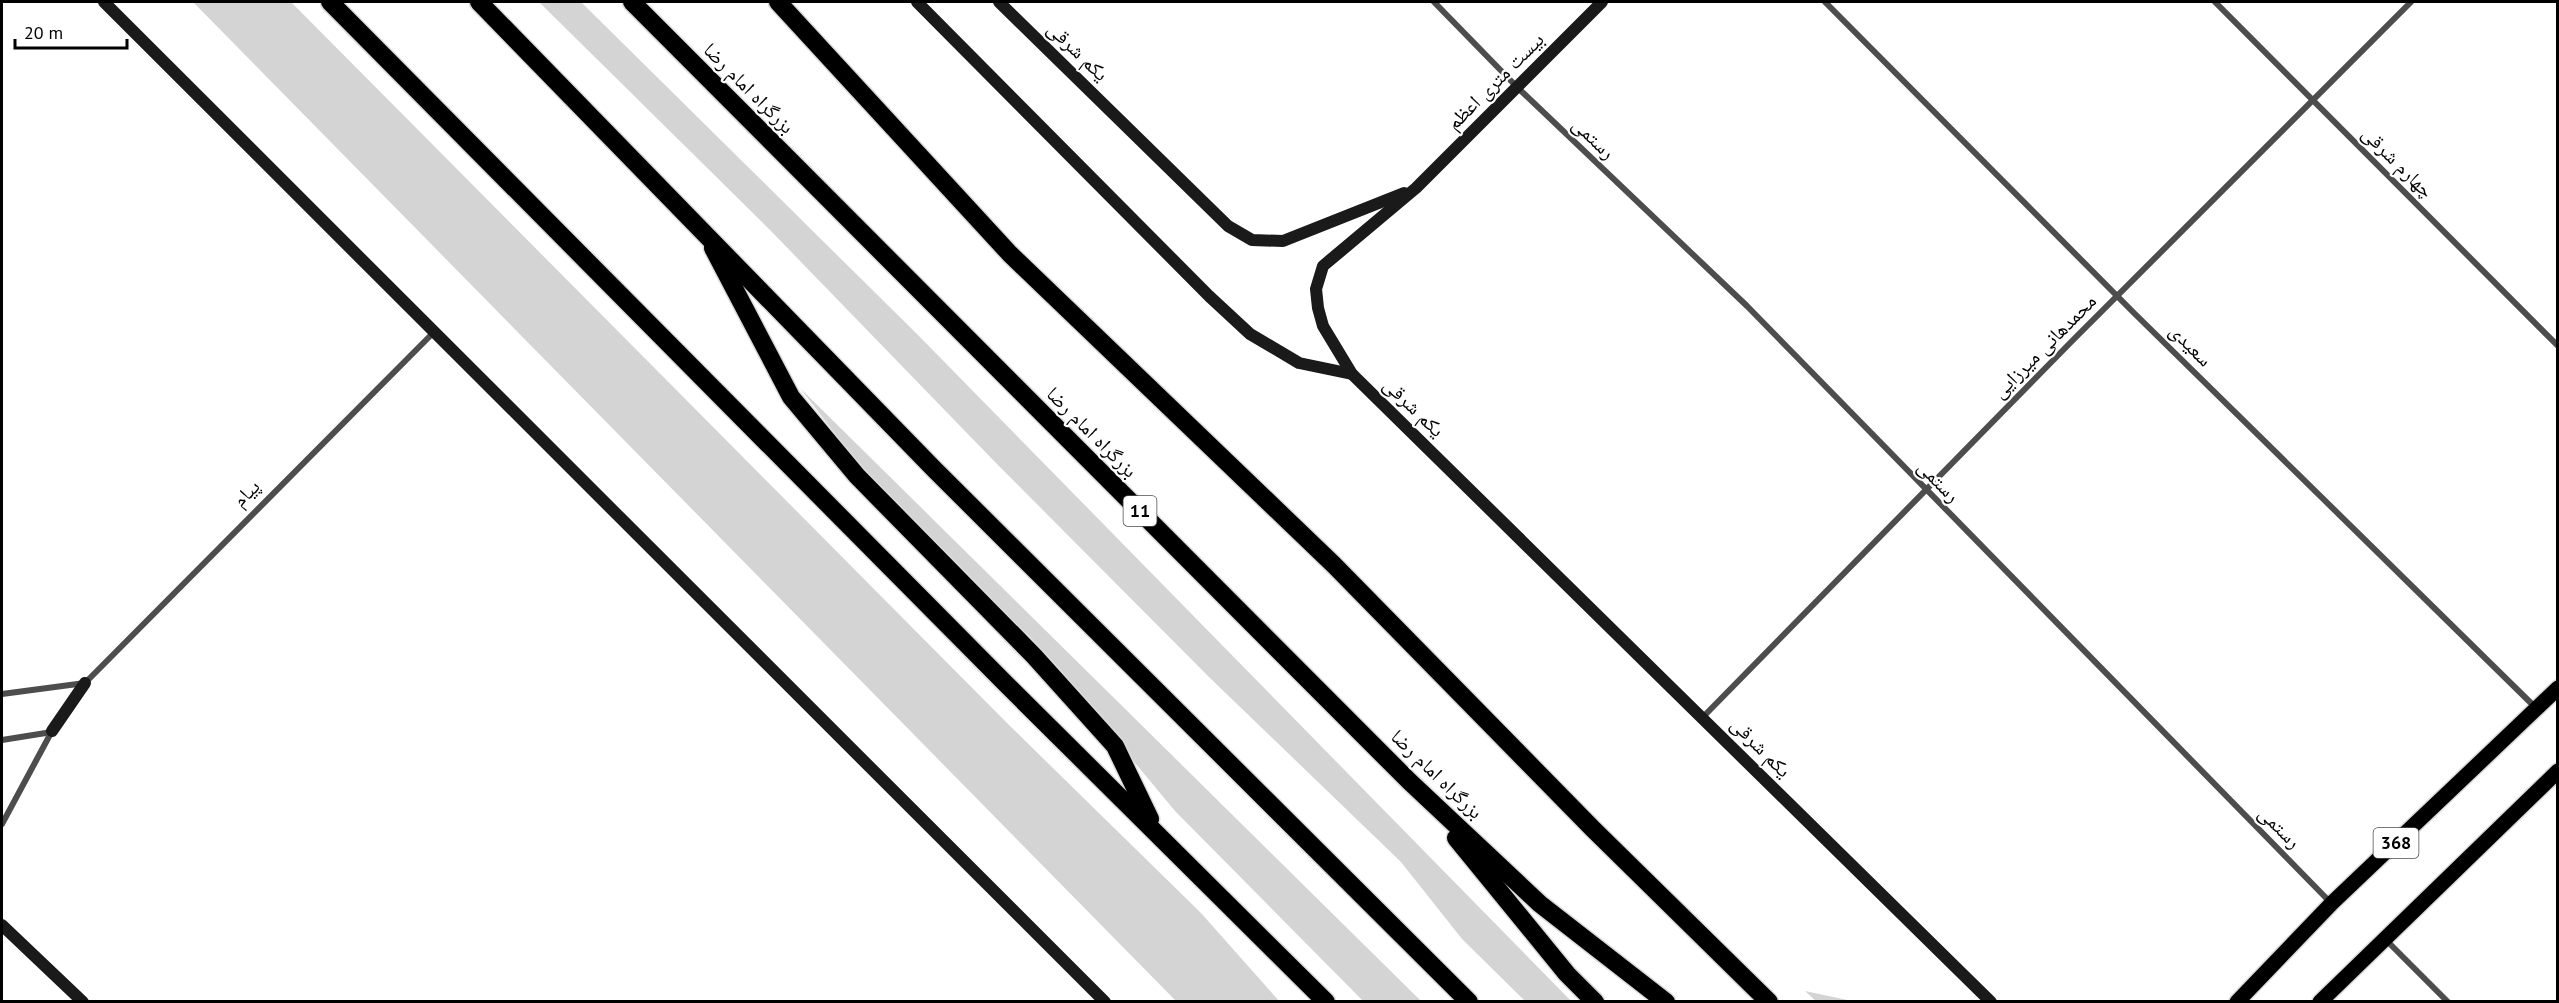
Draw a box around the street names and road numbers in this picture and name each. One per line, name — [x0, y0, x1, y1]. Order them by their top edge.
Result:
street label: یکم شرقی — [1041, 15, 1114, 87]
street label: بیست متری اعظم — [1441, 27, 1550, 136]
street label: بزرگراه امام رضا — [697, 37, 800, 140]
street label: رستمی — [1567, 111, 1621, 165]
street label: چهارم شرقی — [2356, 120, 2440, 204]
street label: محمدهانی میرزایی — [1986, 288, 2102, 404]
street label: سعیدی — [2164, 318, 2218, 372]
street label: یکم شرقی — [1377, 371, 1450, 443]
street label: بزرگراه امام رضا — [1040, 381, 1143, 484]
street label: رستمی — [1912, 454, 1966, 508]
street label: پیام — [227, 474, 266, 513]
road number: 11 — [1124, 496, 1156, 526]
street label: یکم شرقی — [1724, 711, 1797, 784]
street label: بزرگراه امام رضا — [1385, 723, 1489, 825]
street label: رستمی — [2253, 800, 2307, 854]
road number: 368 — [2374, 828, 2418, 858]

